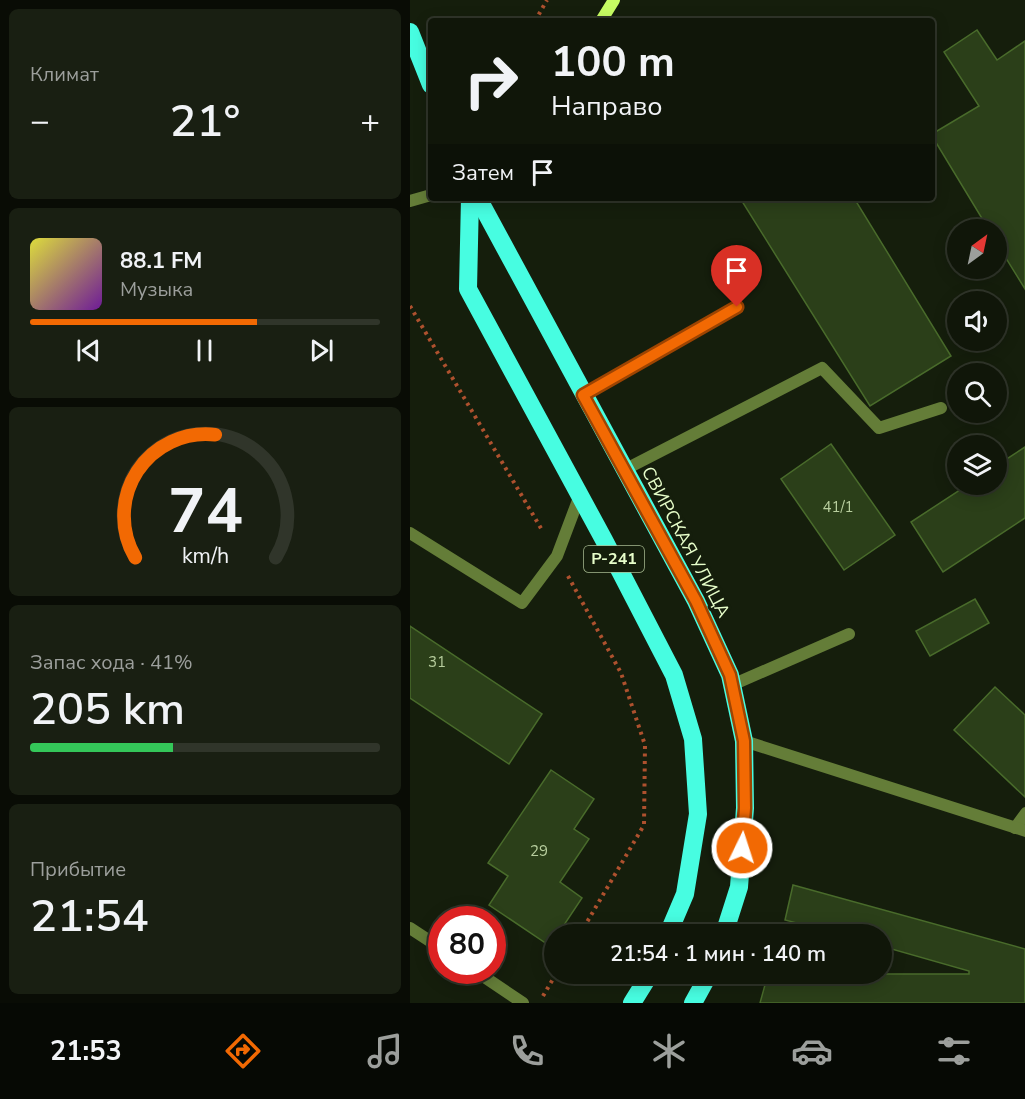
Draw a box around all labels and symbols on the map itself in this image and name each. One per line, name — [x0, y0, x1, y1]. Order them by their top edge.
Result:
north arrow — [947, 219, 1007, 279]
pin — [711, 245, 762, 307]
street label: СВИРСКАЯ УЛИЦА — [636, 462, 736, 622]
house number: 41/1 — [822, 497, 854, 517]
road number: Р-241 — [584, 546, 644, 572]
house number: 31 — [428, 652, 446, 672]
position arrow — [710, 816, 774, 880]
house number: 29 — [530, 841, 548, 861]
speed limit sign: 80 — [428, 906, 506, 984]

